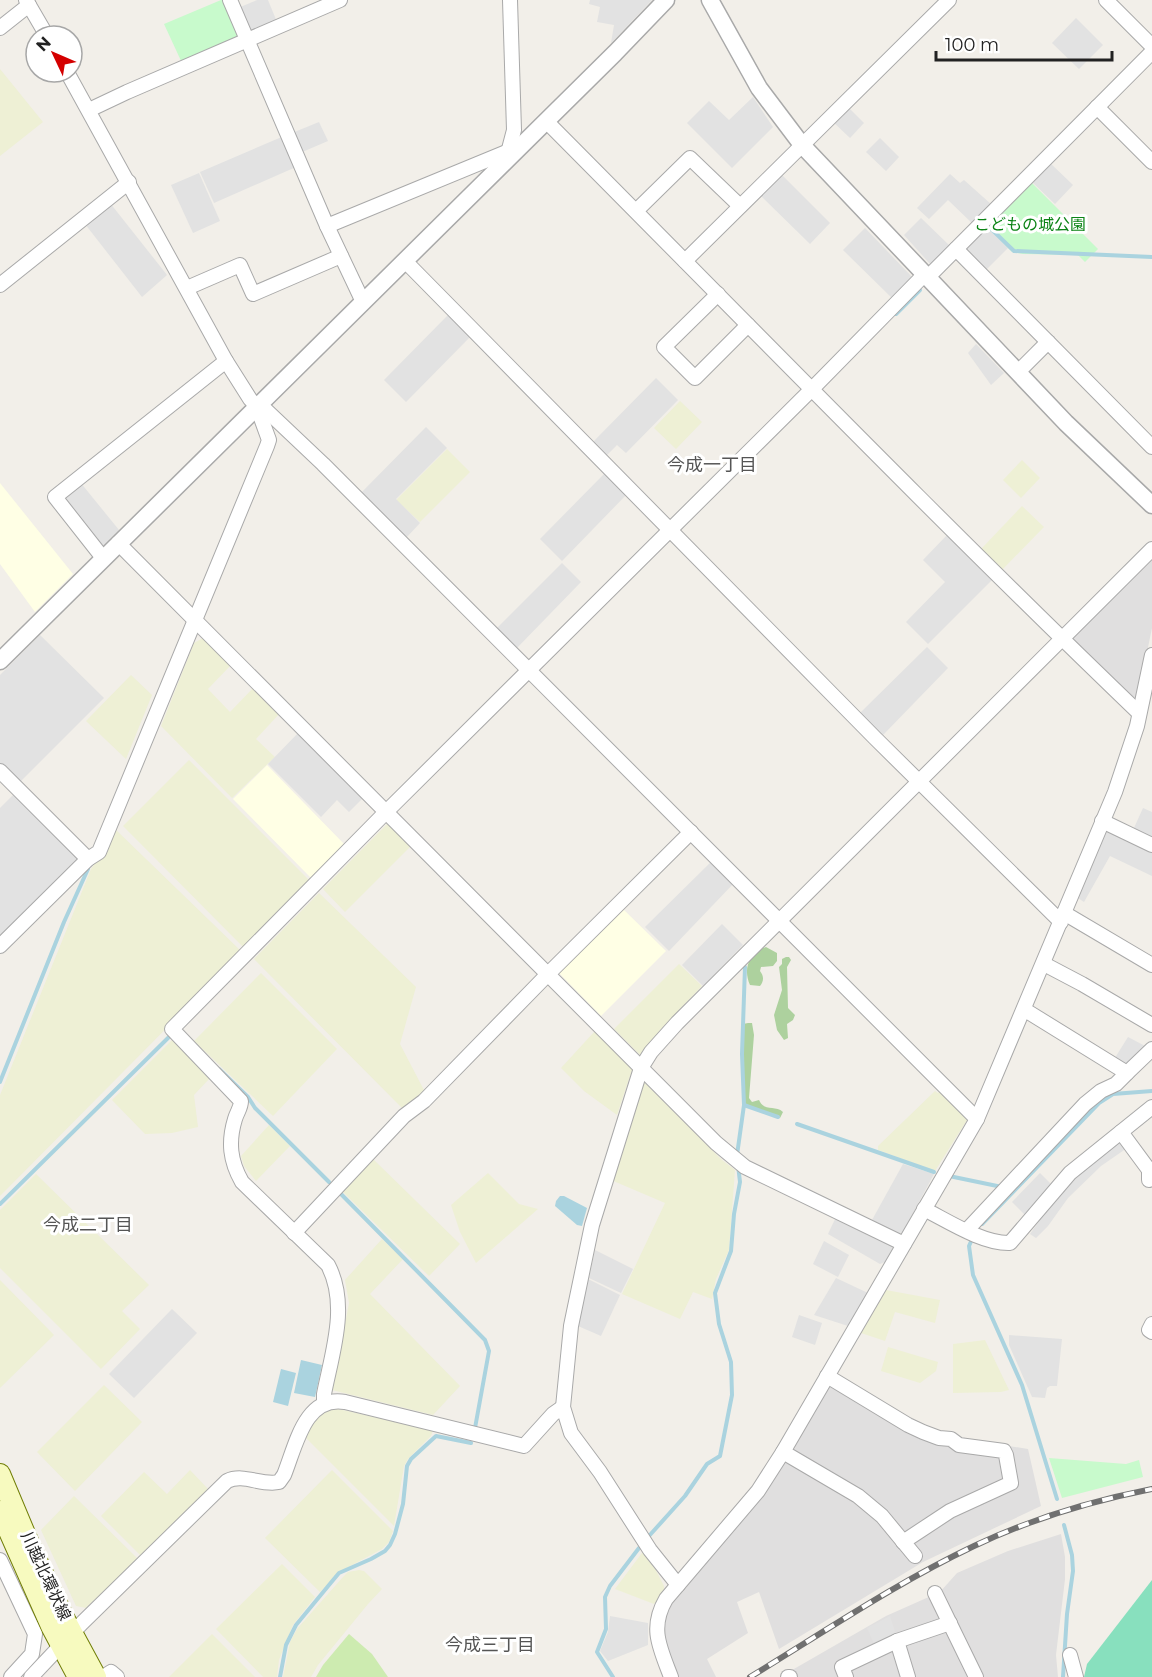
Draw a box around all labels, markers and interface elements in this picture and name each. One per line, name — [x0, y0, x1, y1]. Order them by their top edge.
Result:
north arrow — [24, 24, 84, 84]
scale bar — [936, 24, 1112, 62]
text: N — [32, 33, 55, 55]
text: 100 m — [945, 34, 999, 56]
park label: こどもの城公園 — [974, 215, 1086, 234]
district label: 今成一丁目 — [667, 454, 757, 476]
district label: 今成二丁目 — [43, 1214, 133, 1236]
street label: 川越北環状線 — [17, 1528, 75, 1624]
district label: 今成三丁目 — [445, 1634, 535, 1656]

